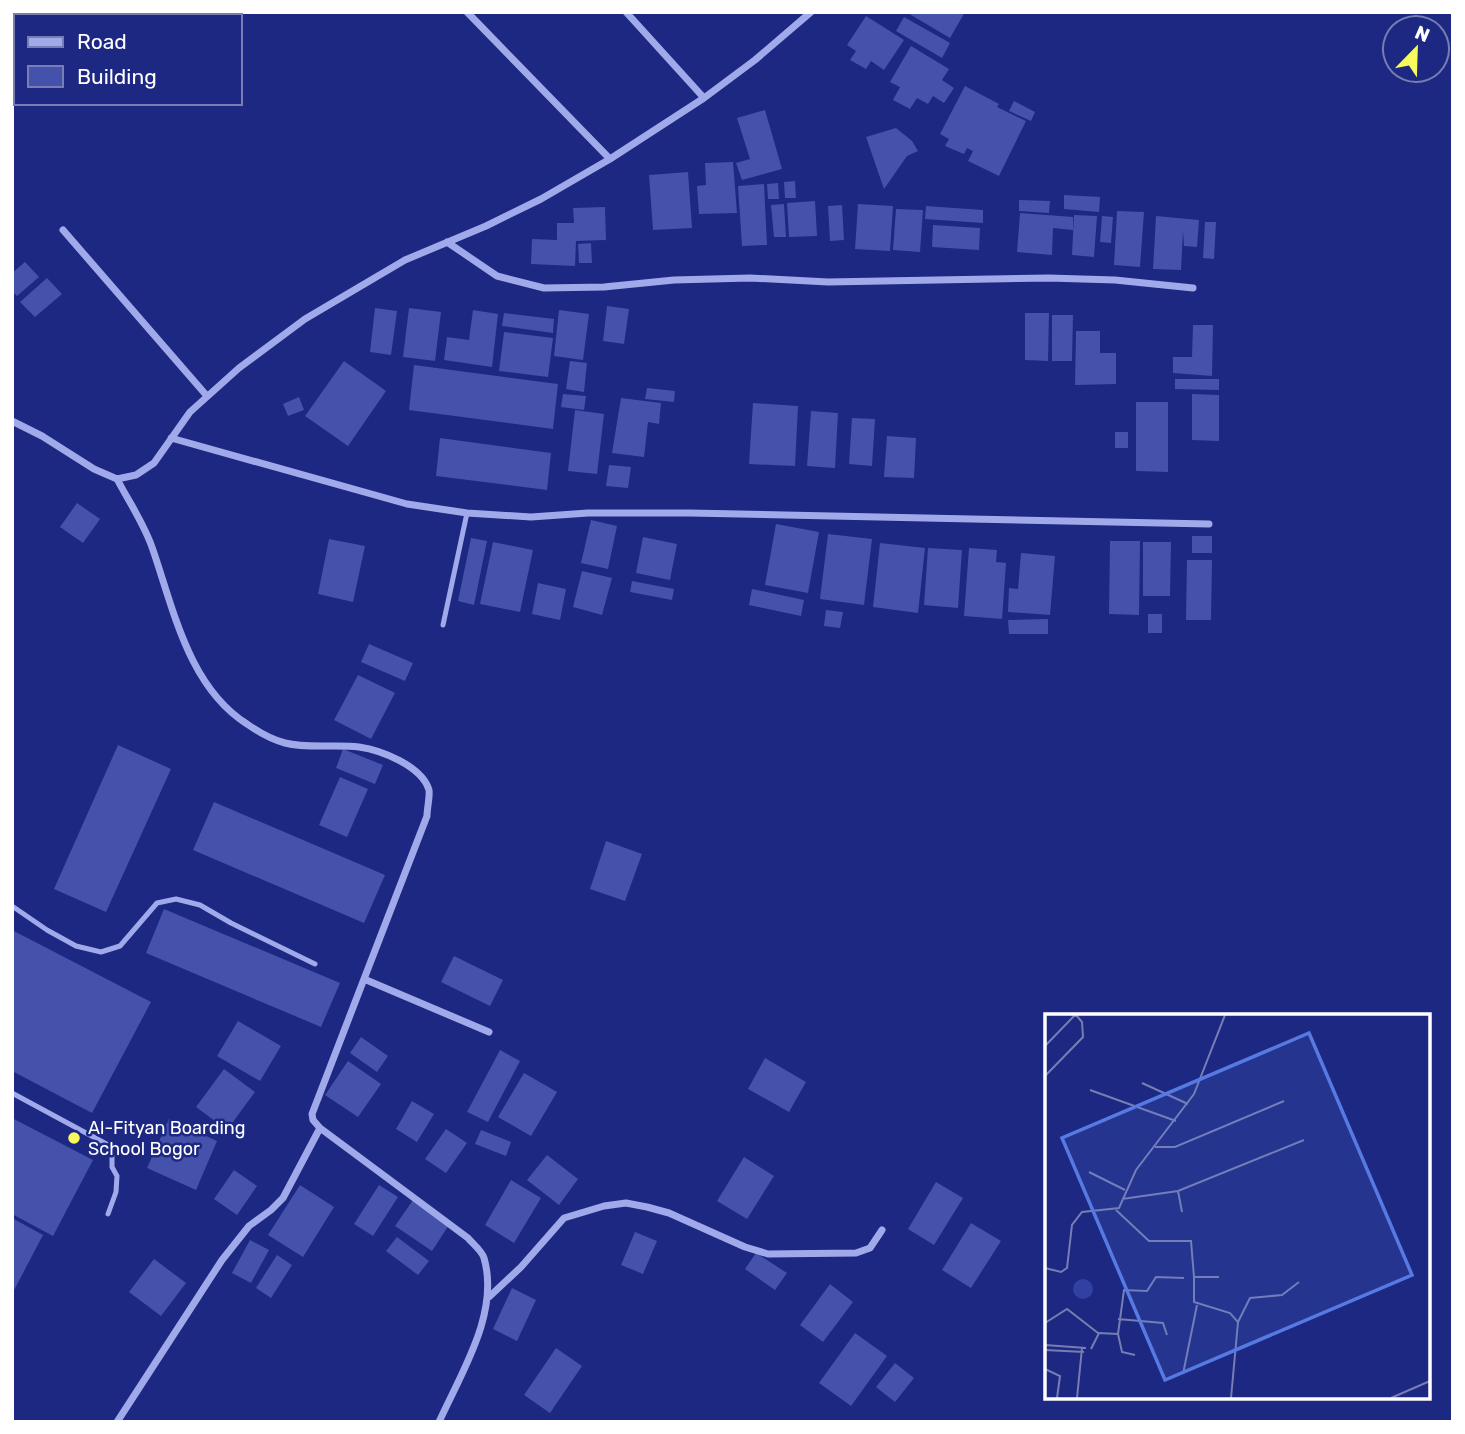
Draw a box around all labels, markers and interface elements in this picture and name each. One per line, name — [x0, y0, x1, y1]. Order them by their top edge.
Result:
legend — [14, 14, 242, 105]
north arrow — [1381, 14, 1451, 84]
text: N — [1412, 21, 1433, 47]
text: Road — [77, 29, 127, 54]
text: Building — [77, 64, 157, 89]
inset map — [1045, 1014, 1430, 1399]
place label: Al-Fityan Boarding School Bogor — [88, 1117, 245, 1160]
marker: Al-Fityan Boarding School Bogor — [66, 1130, 82, 1146]

